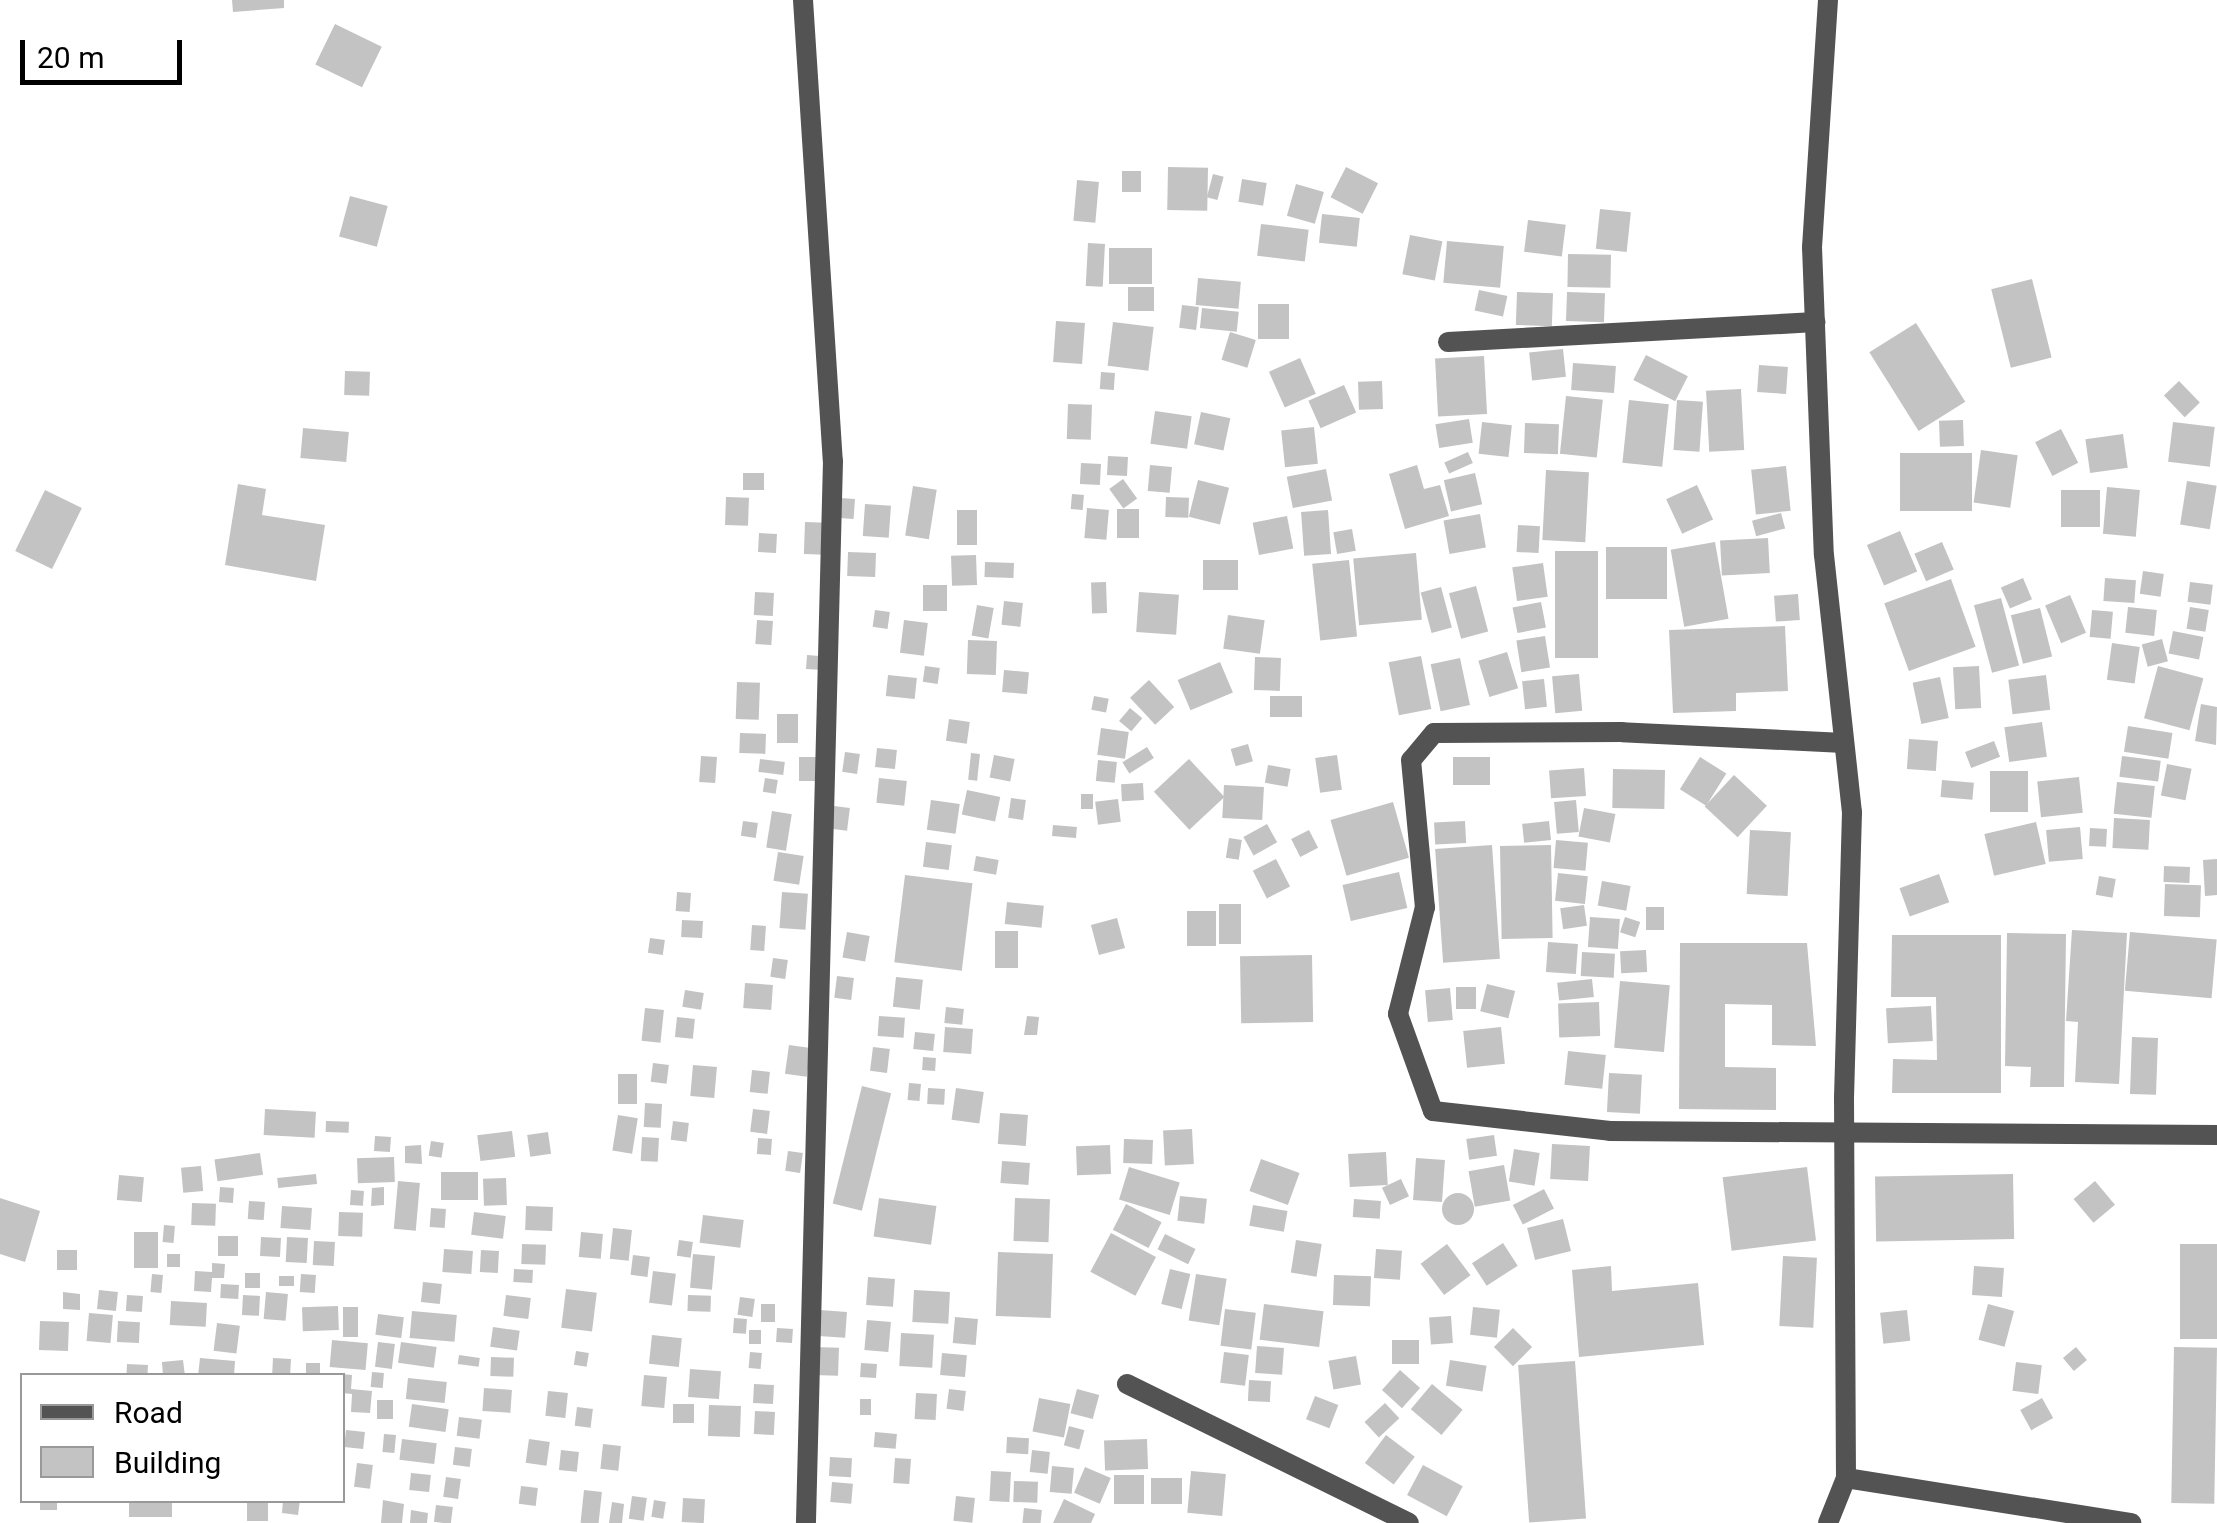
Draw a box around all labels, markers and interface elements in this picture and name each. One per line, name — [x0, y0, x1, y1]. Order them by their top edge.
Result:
scale bar — [25, 20, 188, 82]
text: 20 m — [37, 40, 104, 75]
legend — [20, 1373, 345, 1503]
text: Road — [114, 1395, 183, 1430]
text: Building — [114, 1445, 221, 1480]

